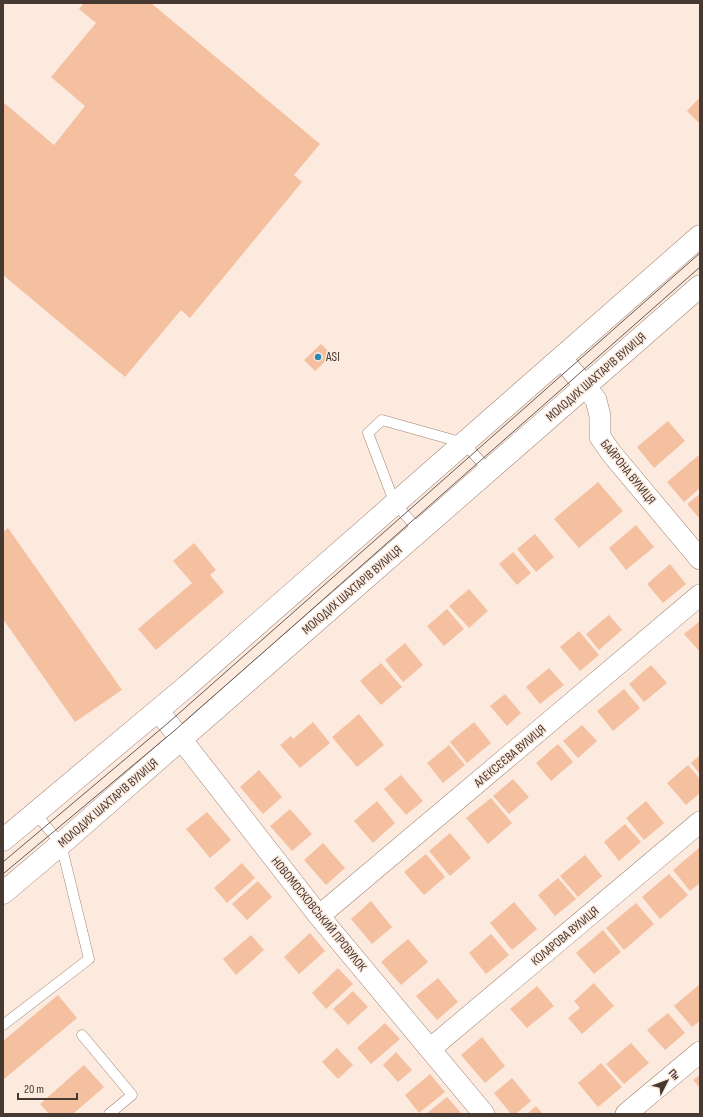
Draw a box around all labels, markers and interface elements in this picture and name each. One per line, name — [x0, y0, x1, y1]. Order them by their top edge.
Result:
street label: МОЛОДИХ ШАХТАРІВ ВУЛИЦЯ — [543, 329, 649, 425]
place label: ASI — [325, 349, 340, 365]
marker: ASI — [313, 352, 323, 362]
street label: БАЙРОНА ВУЛИЦЯ — [597, 436, 659, 508]
street label: МОЛОДИХ ШАХТАРІВ ВУЛИЦЯ — [299, 542, 405, 638]
street label: АЛЕКСЄЄВА ВУЛИЦЯ — [470, 721, 549, 791]
street label: МОЛОДИХ ШАХТАРІВ ВУЛИЦЯ — [55, 755, 161, 851]
street label: НОВОМОСКОВСЬКИЙ ПРОВУЛОК — [268, 853, 370, 975]
street label: КОЛАРОВА ВУЛИЦЯ — [528, 903, 602, 969]
north arrow — [647, 1061, 687, 1101]
text: Пн — [666, 1066, 683, 1083]
scale bar — [18, 1075, 77, 1101]
text: 20 m — [24, 1082, 44, 1097]

